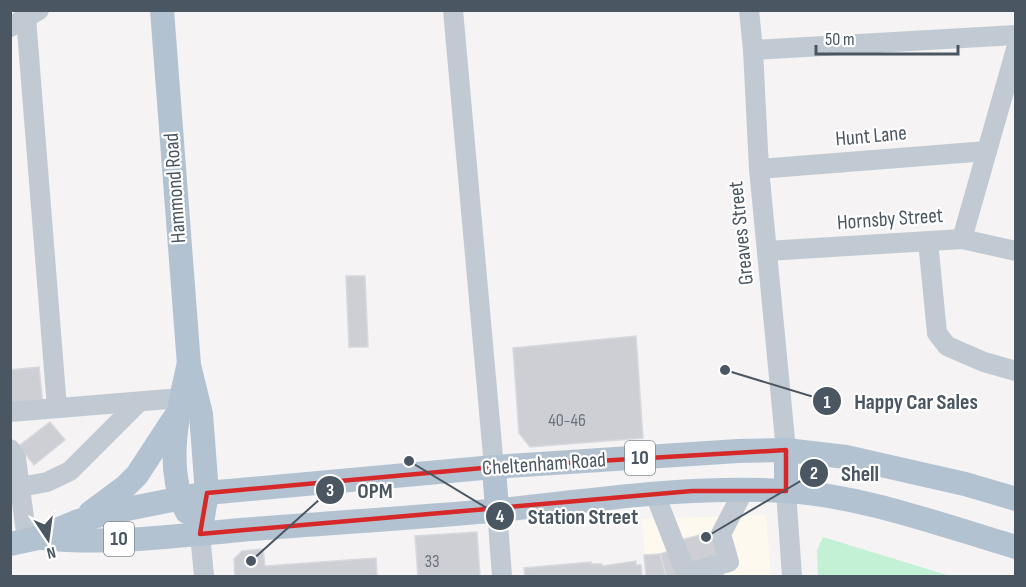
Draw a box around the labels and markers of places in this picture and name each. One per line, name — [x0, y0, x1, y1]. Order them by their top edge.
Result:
callout: Happy Car Sales — [812, 381, 990, 421]
callout: Shell — [799, 453, 891, 493]
callout: OPM — [315, 470, 404, 510]
callout: Station Street — [485, 496, 650, 536]

